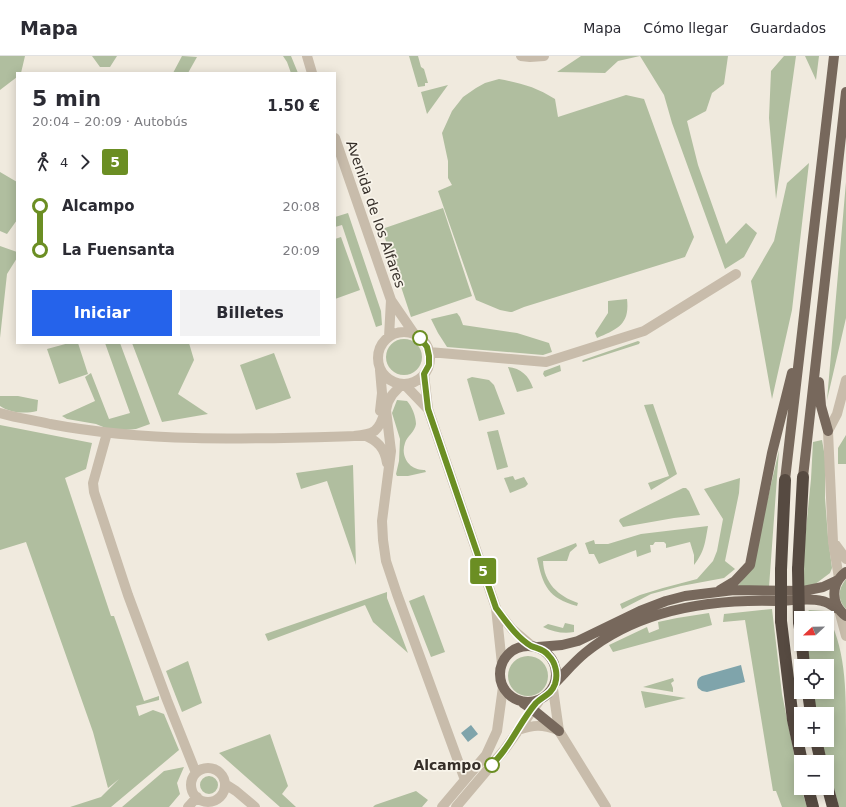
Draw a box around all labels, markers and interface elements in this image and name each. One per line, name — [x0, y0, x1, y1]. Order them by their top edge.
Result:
text: Mapa — [20, 17, 78, 39]
text: Mapa — [583, 20, 621, 36]
text: Cómo llegar — [643, 20, 728, 36]
text: Guardados — [750, 20, 826, 36]
text: 5 min — [32, 86, 101, 111]
text: 1.50 € — [267, 97, 320, 115]
text: 20:04 – 20:09 · Autobús — [32, 114, 188, 129]
street label: Avenida de los Alfares — [343, 138, 409, 290]
icon: walk — [32, 151, 54, 173]
icon: forward — [74, 151, 96, 173]
text: 5 — [110, 154, 120, 170]
text: 4 — [60, 155, 68, 170]
text: Alcampo — [62, 197, 134, 215]
text: 20:08 — [283, 199, 320, 214]
text: La Fuensanta — [62, 241, 175, 259]
text: 20:09 — [283, 243, 320, 258]
button: Iniciar — [32, 290, 172, 336]
button: Billetes — [180, 290, 320, 336]
unlabelled marker — [412, 330, 428, 346]
line badge: 5 — [470, 558, 496, 584]
text: 5 — [478, 563, 488, 579]
north arrow — [794, 611, 834, 651]
map controls — [794, 611, 834, 795]
button: locate — [794, 659, 834, 699]
button: + — [794, 707, 834, 747]
button: − — [794, 755, 834, 795]
place label: Alcampo — [413, 757, 481, 773]
marker: Alcampo — [484, 757, 500, 773]

